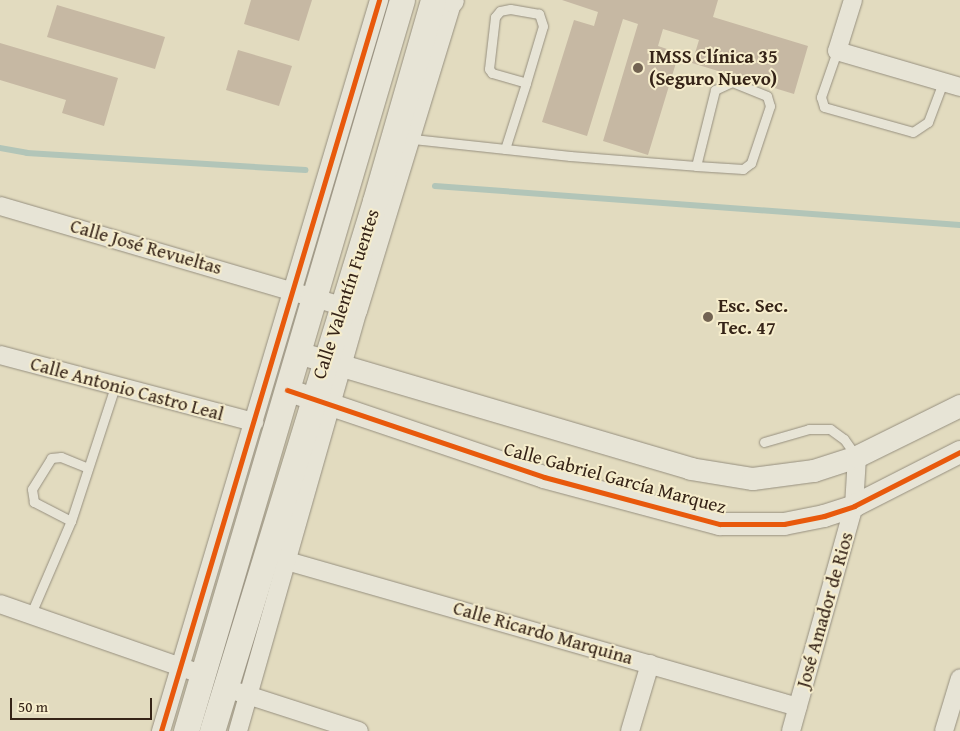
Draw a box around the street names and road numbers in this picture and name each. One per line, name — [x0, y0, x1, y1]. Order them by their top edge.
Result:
street label: Calle Valentín Fuentes — [308, 206, 384, 382]
street label: Calle José Revueltas — [68, 214, 224, 280]
street label: Calle Antonio Castro Leal — [28, 352, 226, 426]
street label: Calle Gabriel García Marquez — [501, 437, 729, 519]
street label: José Amador de Rios — [792, 530, 858, 690]
street label: Calle Ricardo Marquina — [451, 596, 635, 670]

